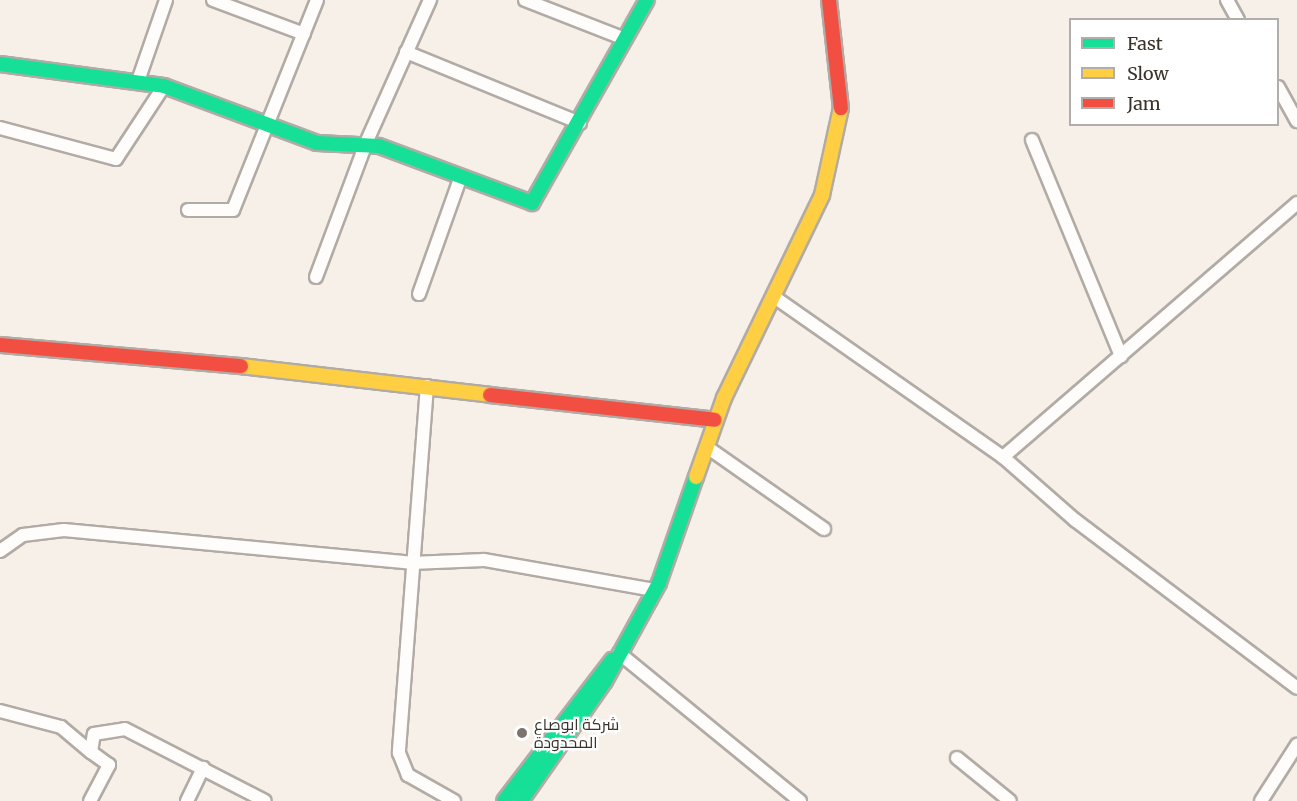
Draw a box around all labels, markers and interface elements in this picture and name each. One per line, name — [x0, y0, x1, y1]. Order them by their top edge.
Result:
legend — [1069, 18, 1279, 126]
text: Fast — [1127, 32, 1163, 55]
text: Slow — [1127, 62, 1169, 85]
text: Jam — [1127, 92, 1161, 115]
place label: شركة ابوصاع المحدودة — [534, 714, 619, 752]
marker: شركة ابوصاع المحدودة — [515, 726, 529, 740]

